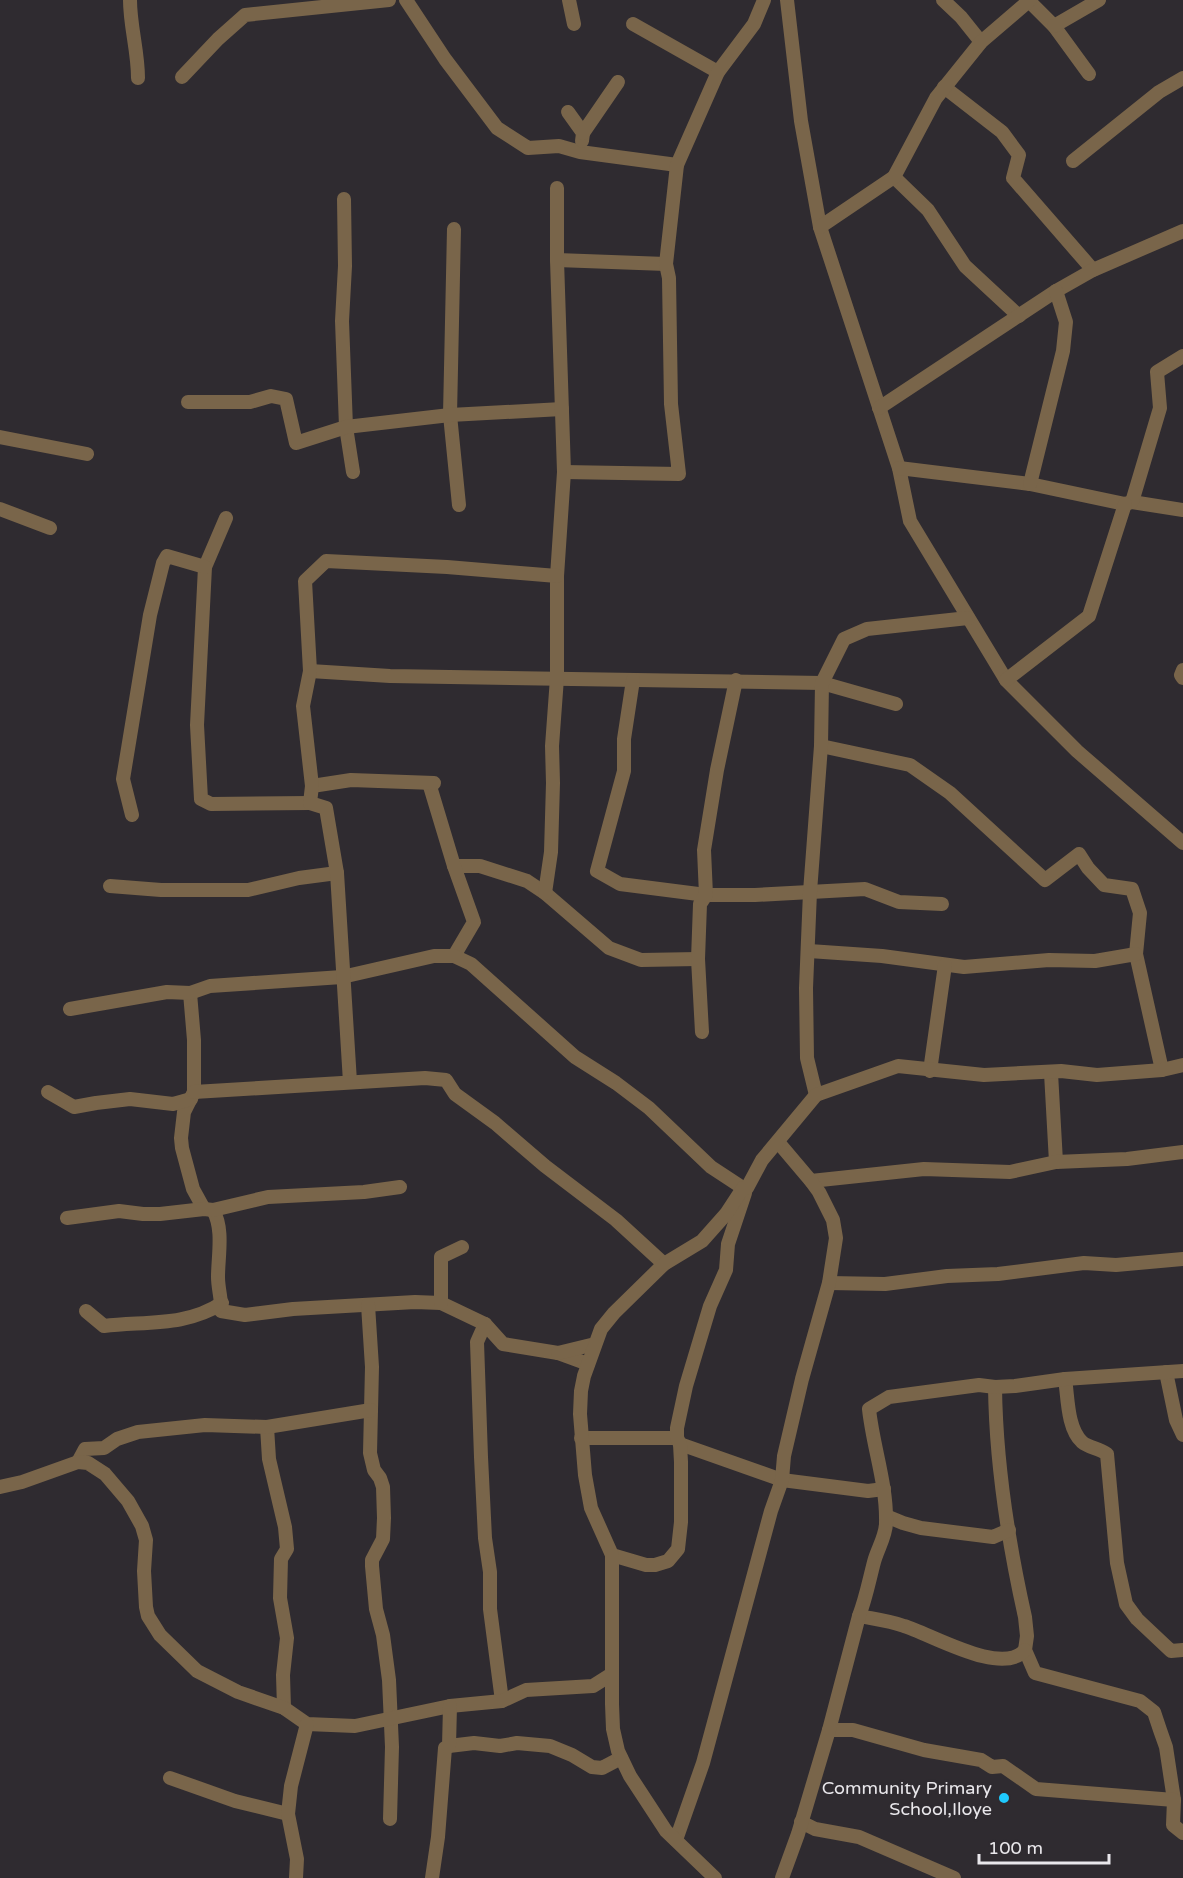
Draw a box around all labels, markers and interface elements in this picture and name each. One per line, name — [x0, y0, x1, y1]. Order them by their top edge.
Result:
place label: Community Primary School,Iloye — [822, 1777, 992, 1820]
marker: Community Primary School,Iloye — [997, 1791, 1011, 1805]
scale bar — [979, 1827, 1110, 1865]
text: 100 m — [988, 1837, 1043, 1859]

